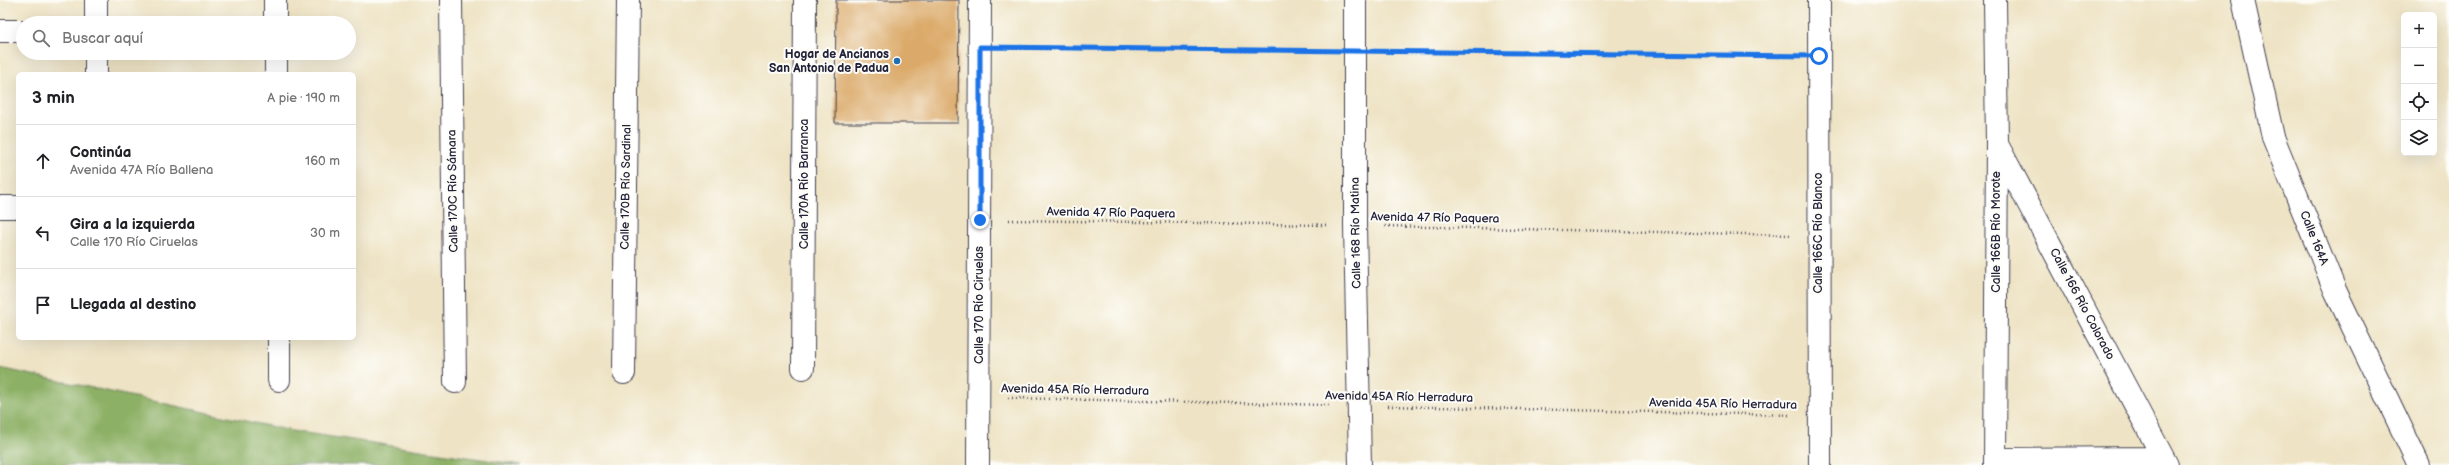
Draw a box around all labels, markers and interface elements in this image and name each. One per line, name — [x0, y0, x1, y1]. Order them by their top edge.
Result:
map controls — [2401, 12, 2437, 156]
button: + — [2401, 12, 2437, 48]
search box — [16, 16, 356, 60]
icon: search — [30, 27, 52, 49]
text: Buscar aquí — [62, 29, 143, 48]
place label: Hogar de Ancianos San Antonio de Padua — [769, 47, 889, 76]
route start — [1810, 47, 1828, 65]
button: − — [2401, 48, 2437, 84]
marker: Hogar de Ancianos San Antonio de Padua — [892, 56, 902, 66]
button: locate — [2401, 84, 2437, 120]
text: 3 min — [32, 88, 75, 108]
text: A pie · 190 m — [267, 90, 340, 106]
street label: Calle 170A Río Barranca — [797, 118, 812, 249]
button: layers — [2401, 120, 2437, 156]
street label: Calle 170B Río Sardinal — [617, 124, 635, 250]
street label: Calle 170C Río Sámara — [444, 129, 462, 253]
text: Continúa — [70, 143, 131, 162]
icon: ahead — [32, 150, 54, 172]
text: 160 m — [305, 153, 340, 169]
text: Avenida 47A Río Ballena — [70, 162, 213, 178]
street label: Calle 166B Río Morote — [1989, 171, 2004, 293]
street label: Calle 166C Río Blanco — [1811, 172, 1826, 294]
street label: Calle 168 Río Matina — [1348, 177, 1364, 289]
street label: Avenida 47 Río Paquera — [1046, 204, 1176, 222]
street label: Calle 164A — [2296, 208, 2332, 268]
street label: Avenida 47 Río Paquera — [1370, 209, 1500, 227]
route end — [971, 211, 989, 229]
text: Gira a la izquierda — [70, 215, 195, 234]
icon: left — [32, 222, 54, 244]
text: 30 m — [310, 225, 340, 241]
text: Calle 170 Río Ciruelas — [70, 234, 198, 250]
street label: Calle 170 Río Ciruelas — [972, 246, 987, 364]
street label: Calle 166 Río Colorado — [2046, 246, 2118, 363]
icon: arrive — [32, 294, 54, 316]
text: Llegada al destino — [70, 295, 196, 314]
street label: Avenida 45A Río Herradura — [1001, 381, 1149, 399]
street label: Avenida 45A Río Herradura — [1325, 388, 1473, 406]
street label: Avenida 45A Río Herradura — [1649, 395, 1797, 413]

